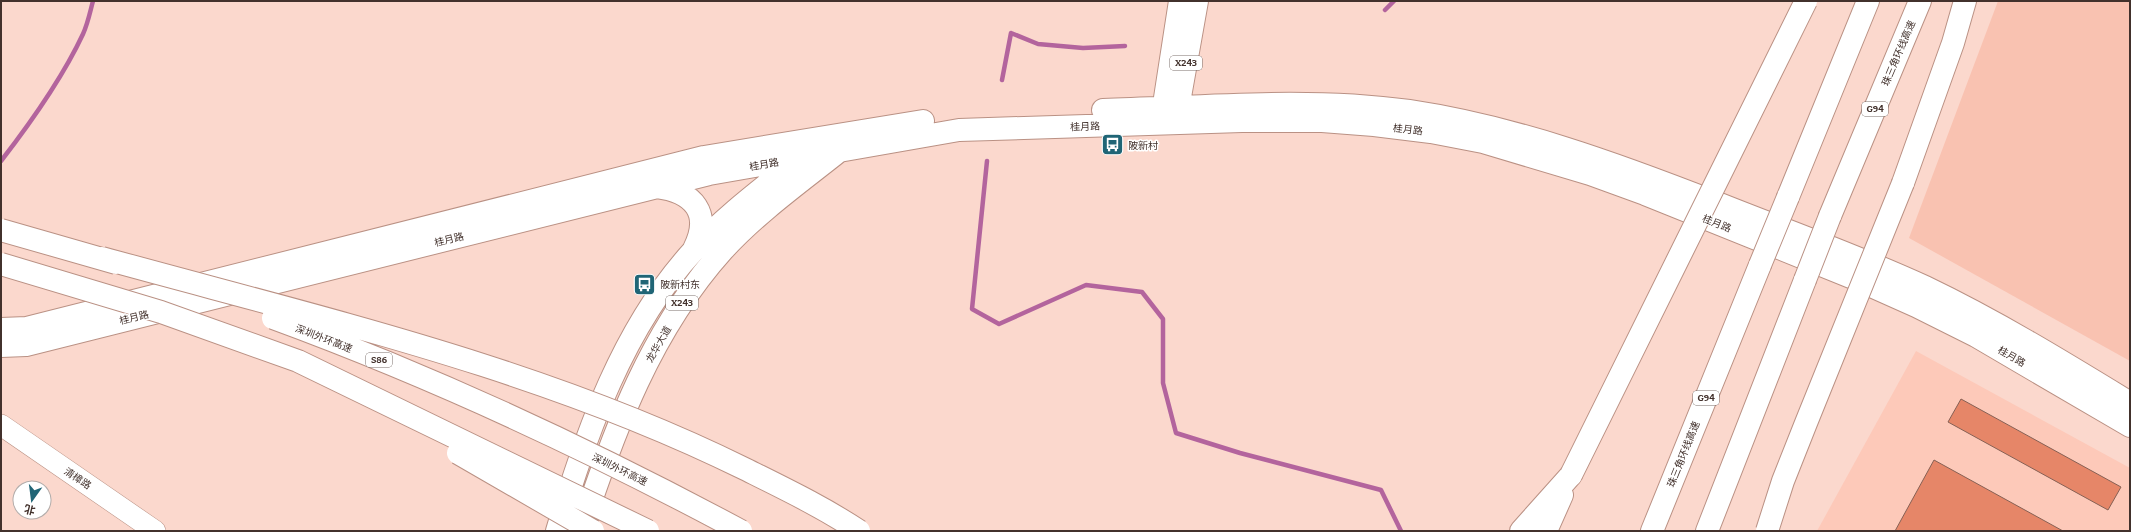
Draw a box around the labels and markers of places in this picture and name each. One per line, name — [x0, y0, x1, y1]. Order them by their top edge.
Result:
bus stop icon: 陂新村 — [1100, 132, 1126, 158]
place label: 陂新村 — [1128, 140, 1158, 152]
bus stop icon: 陂新村东 — [632, 271, 658, 297]
place label: 陂新村东 — [660, 279, 700, 291]

